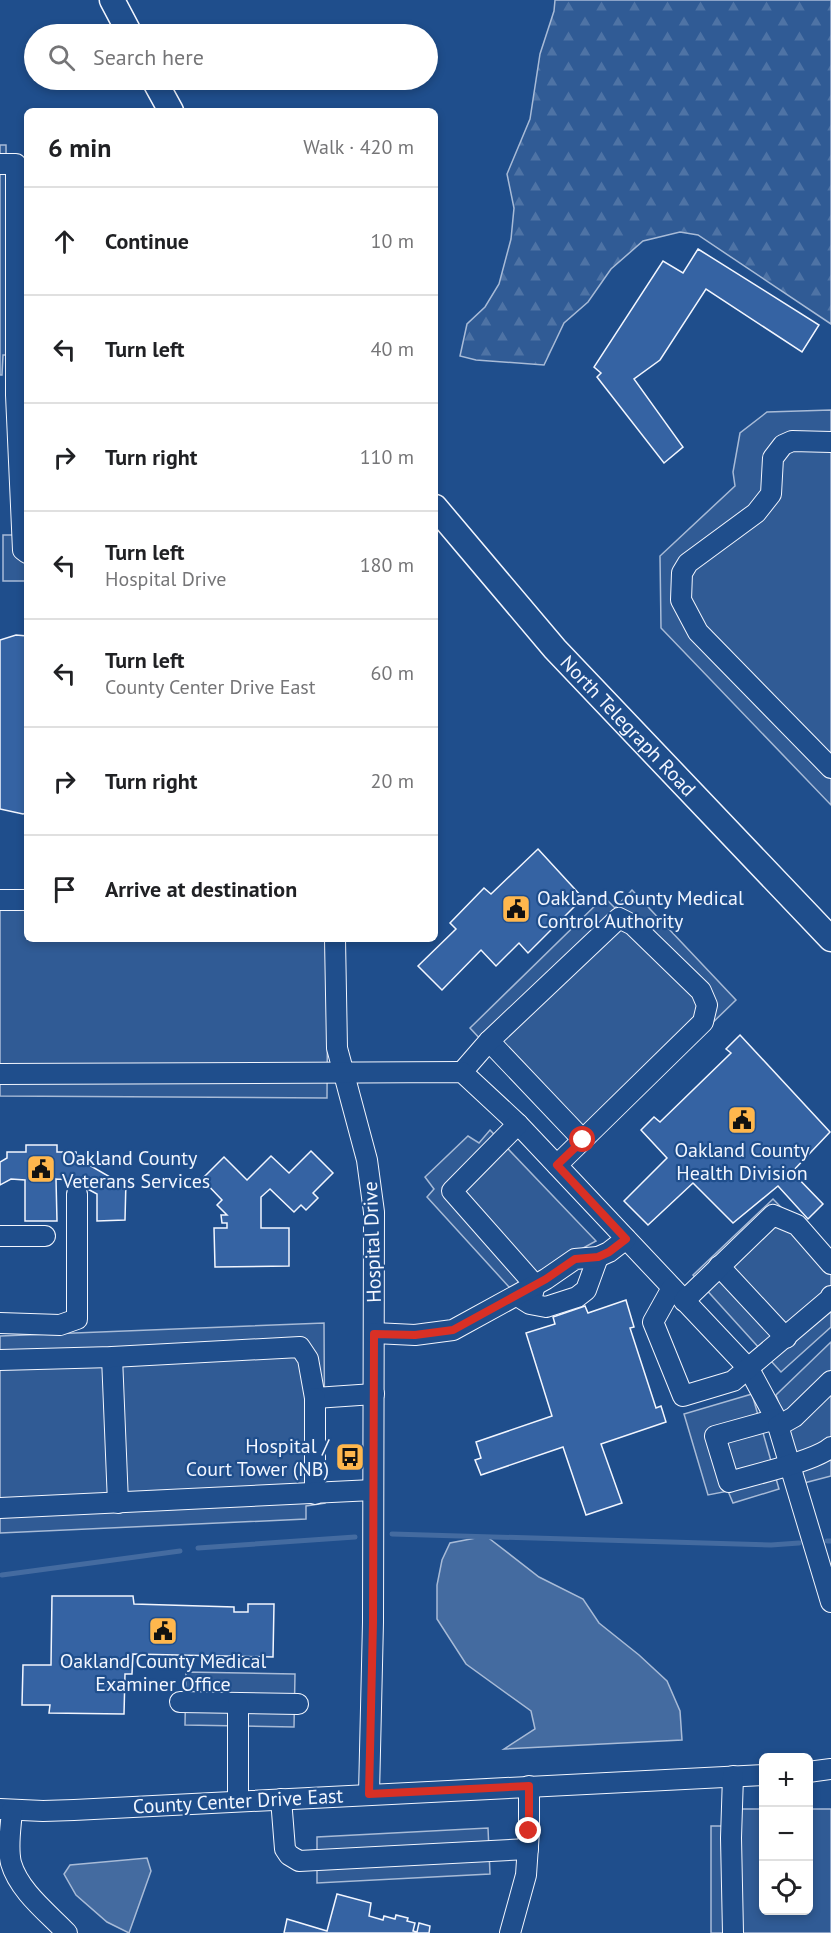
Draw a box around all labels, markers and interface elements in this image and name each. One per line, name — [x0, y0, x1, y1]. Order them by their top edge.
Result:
search box — [24, 24, 438, 90]
icon: search — [45, 41, 78, 74]
text: Search here — [93, 43, 204, 71]
text: 6 min — [48, 131, 111, 164]
text: Walk · 420 m — [303, 134, 414, 160]
icon: ahead — [48, 225, 81, 258]
text: Continue — [105, 227, 189, 255]
text: 10 m — [371, 228, 414, 254]
icon: left — [48, 333, 81, 366]
text: Turn left — [105, 335, 185, 363]
text: 40 m — [371, 336, 414, 362]
icon: right — [48, 441, 81, 474]
text: Turn right — [105, 443, 197, 471]
text: 110 m — [360, 444, 414, 470]
text: Turn left — [105, 538, 185, 566]
icon: left — [48, 549, 81, 582]
text: 180 m — [360, 552, 414, 578]
text: Hospital Drive — [105, 566, 226, 592]
text: Turn left — [105, 646, 185, 674]
street label: North Telegraph Road — [555, 650, 702, 802]
icon: left — [48, 657, 81, 690]
text: 60 m — [371, 660, 414, 686]
text: County Center Drive East — [105, 674, 316, 700]
icon: right — [48, 765, 81, 798]
text: Turn right — [105, 767, 197, 795]
text: 20 m — [371, 768, 414, 794]
icon: arrive — [48, 873, 81, 906]
text: Arrive at destination — [105, 875, 297, 903]
place label: Oakland County Medical Control Authority — [537, 885, 744, 934]
public building icon: Oakland County Medical Control Authority — [500, 893, 532, 925]
public building icon: Oakland County Health Division — [726, 1104, 758, 1136]
route start — [569, 1126, 595, 1152]
place label: Oakland County Health Division — [674, 1137, 810, 1186]
place label: Oakland County Veterans Services — [61, 1145, 210, 1194]
public building icon: Oakland County Veterans Services — [25, 1153, 57, 1185]
street label: Hospital Drive — [357, 1181, 387, 1303]
place label: Hospital / Court Tower (NB) — [186, 1433, 330, 1482]
bus stop icon: Hospital / Court Tower (NB) — [334, 1441, 366, 1473]
public building icon: Oakland County Medical Examiner Office — [147, 1615, 179, 1647]
place label: Oakland County Medical Examiner Office — [60, 1648, 267, 1697]
map controls — [759, 1753, 813, 1915]
button: + — [759, 1753, 813, 1807]
street label: County Center Drive East — [132, 1782, 344, 1819]
button: − — [759, 1807, 813, 1861]
route end — [515, 1817, 541, 1843]
button: locate — [759, 1861, 813, 1915]

